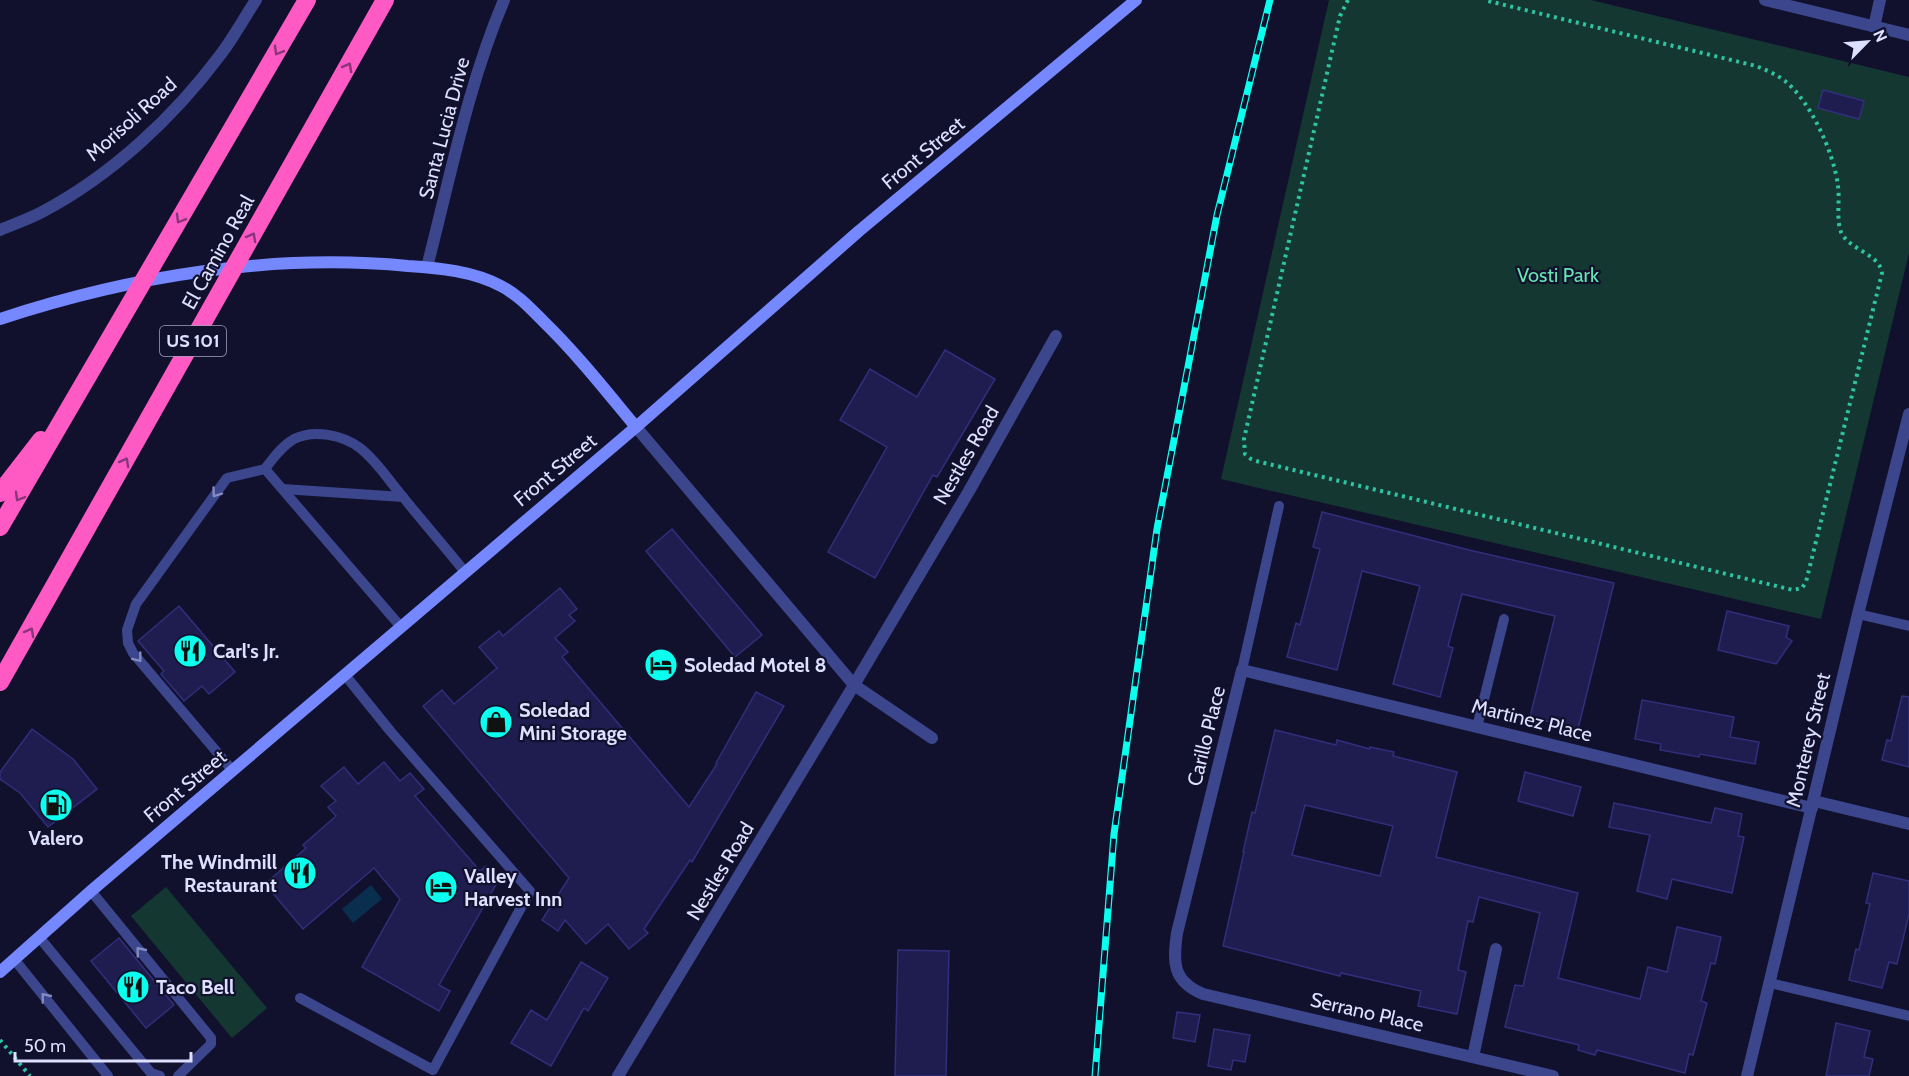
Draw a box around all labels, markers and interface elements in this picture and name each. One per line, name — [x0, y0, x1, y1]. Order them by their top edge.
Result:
north arrow — [1837, 12, 1897, 72]
text: N — [1869, 27, 1891, 45]
one-way arrow — [274, 45, 285, 55]
street label: Santa Lucia Drive — [414, 54, 474, 202]
one-way arrow — [341, 63, 352, 73]
street label: Morisoli Road — [81, 72, 181, 166]
street label: Front Street — [877, 111, 969, 194]
street label: El Camino Real — [177, 190, 259, 313]
one-way arrow — [176, 213, 187, 223]
one-way arrow — [245, 233, 256, 243]
park label: Vosti Park — [1517, 263, 1599, 287]
road number: US 101 — [160, 326, 226, 356]
street label: Nestles Road — [928, 401, 1004, 509]
street label: Front Street — [509, 428, 601, 511]
one-way arrow — [118, 458, 130, 468]
one-way arrow — [212, 487, 223, 498]
one-way arrow — [15, 491, 26, 501]
one-way arrow — [23, 628, 34, 638]
restaurant icon: Carl's Jr. — [172, 633, 208, 669]
place label: Carl's Jr. — [213, 639, 279, 663]
hotel icon: Soledad Motel 8 — [643, 647, 679, 683]
one-way arrow — [130, 651, 141, 662]
place label: Soledad Motel 8 — [684, 653, 826, 677]
street label: Monterey Street — [1781, 670, 1835, 810]
street label: Carillo Place — [1182, 684, 1230, 788]
street label: Martinez Place — [1469, 693, 1595, 747]
place label: Soledad Mini Storage — [519, 698, 627, 745]
shop icon: Soledad Mini Storage — [478, 704, 514, 740]
street label: Front Street — [139, 744, 231, 827]
fuel station icon: Valero — [38, 787, 74, 823]
street label: Nestles Road — [681, 818, 759, 924]
place label: Valero — [29, 826, 83, 850]
place label: The Windmill Restaurant — [161, 850, 277, 897]
restaurant icon: The Windmill Restaurant — [282, 855, 318, 891]
place label: Valley Harvest Inn — [464, 864, 562, 911]
hotel icon: Valley Harvest Inn — [423, 869, 459, 905]
one-way arrow — [137, 947, 148, 958]
restaurant icon: Taco Bell — [115, 969, 151, 1005]
place label: Taco Bell — [156, 975, 234, 999]
street label: Serrano Place — [1308, 987, 1426, 1037]
one-way arrow — [41, 993, 52, 1004]
scale bar — [15, 1025, 190, 1063]
text: 50 m — [24, 1035, 66, 1057]

